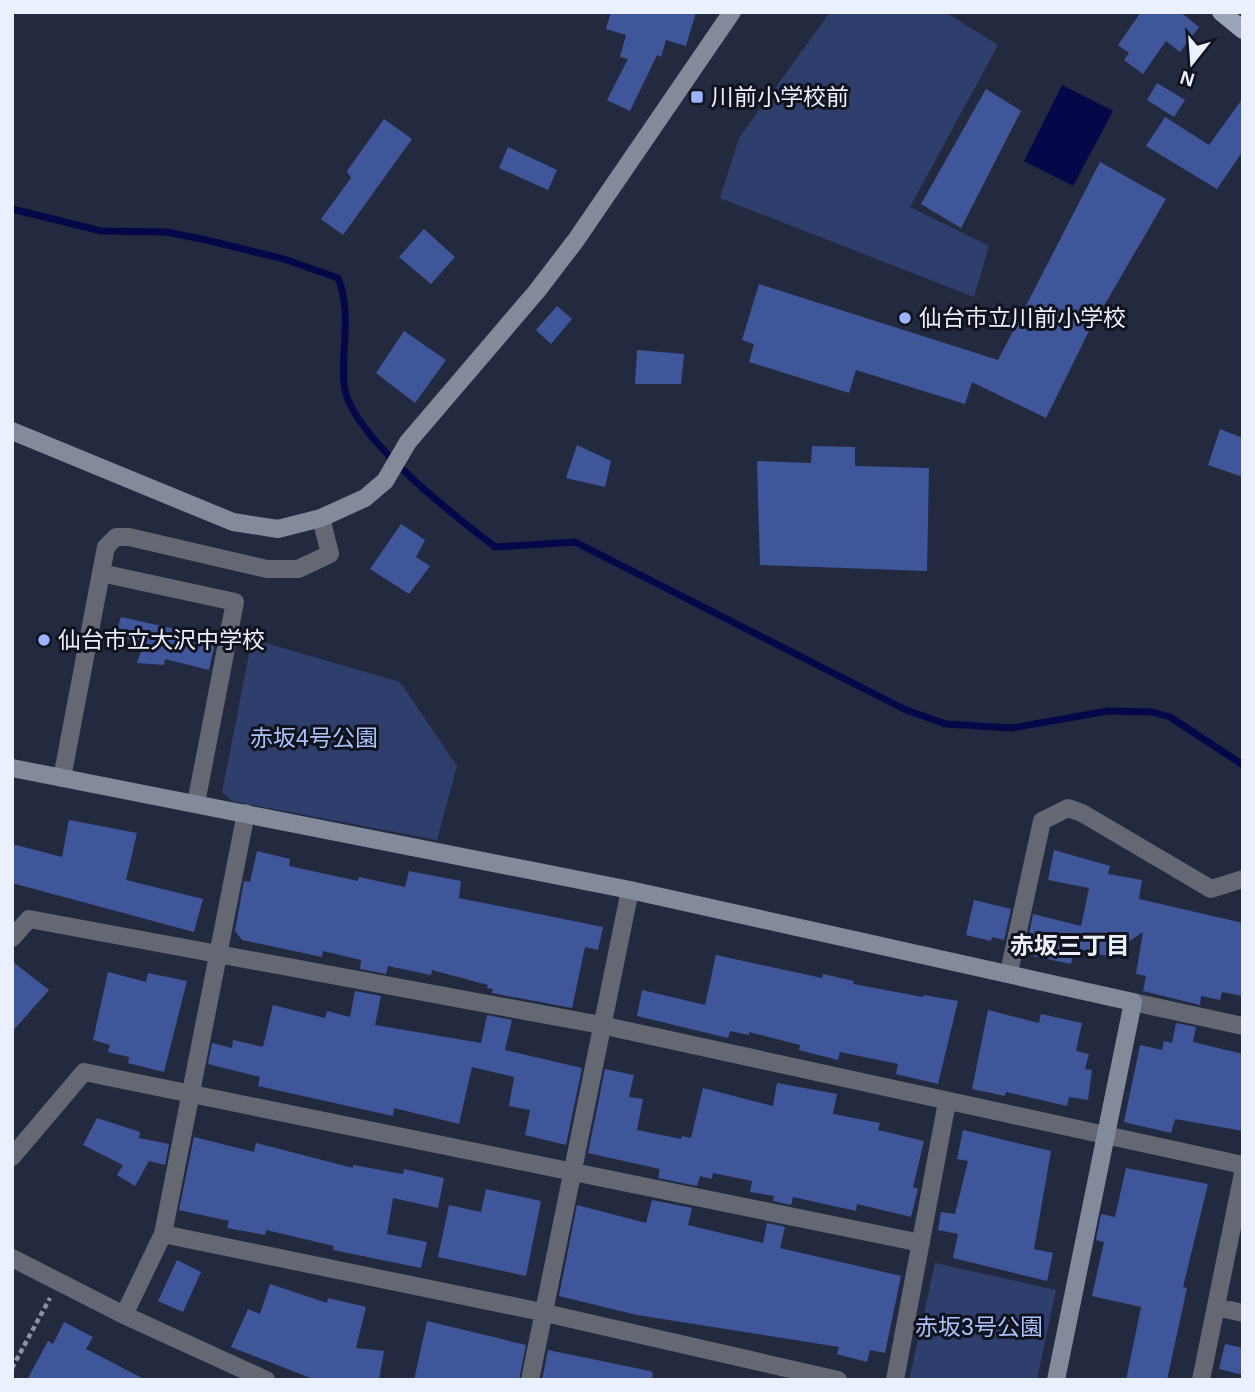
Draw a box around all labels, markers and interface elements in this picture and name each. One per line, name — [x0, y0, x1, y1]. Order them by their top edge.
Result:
north arrow — [1157, 28, 1227, 98]
text: N — [1178, 67, 1197, 91]
place label: 川前小学校前 — [711, 84, 849, 110]
marker: 川前小学校前 — [689, 89, 705, 105]
place label: 仙台市立川前小学校 — [919, 305, 1126, 331]
marker: 仙台市立川前小学校 — [897, 310, 913, 326]
place label: 仙台市立大沢中学校 — [58, 627, 265, 653]
marker: 仙台市立大沢中学校 — [36, 632, 52, 648]
park label: 赤坂4号公園 — [250, 725, 378, 751]
district label: 赤坂三丁目 — [1010, 932, 1130, 959]
park label: 赤坂3号公園 — [915, 1314, 1043, 1340]

